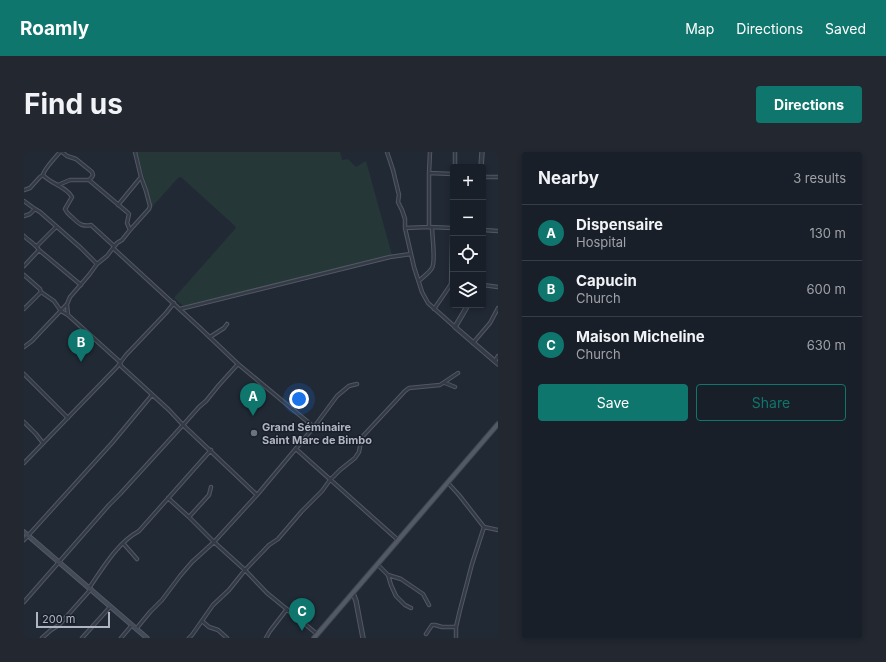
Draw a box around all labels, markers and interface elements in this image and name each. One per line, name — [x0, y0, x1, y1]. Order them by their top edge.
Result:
text: Roamly — [20, 17, 89, 40]
text: Map — [685, 20, 714, 37]
text: Directions — [736, 20, 803, 37]
text: Saved — [825, 20, 866, 37]
button: Directions — [756, 86, 862, 123]
text: Find us — [24, 87, 123, 121]
map controls — [450, 164, 486, 308]
button: + — [450, 164, 486, 200]
text: Nearby — [538, 168, 599, 188]
text: 3 results — [793, 170, 846, 186]
button: − — [450, 200, 486, 236]
text: Dispensaire — [576, 215, 663, 234]
text: A — [546, 225, 556, 241]
text: 130 m — [809, 225, 846, 241]
text: Hospital — [576, 234, 626, 250]
button: locate — [450, 236, 486, 272]
text: Capucin — [576, 271, 637, 290]
button: layers — [450, 272, 486, 308]
text: B — [547, 281, 555, 297]
text: 600 m — [806, 281, 846, 297]
text: Church — [576, 290, 621, 306]
text: Maison Micheline — [576, 327, 705, 346]
pin: B — [68, 329, 94, 362]
text: C — [546, 337, 556, 353]
text: 630 m — [807, 337, 846, 353]
text: Church — [576, 346, 621, 362]
pin: A — [240, 383, 266, 416]
button: Save — [538, 384, 688, 421]
button: Share — [696, 384, 846, 421]
your location — [289, 389, 309, 409]
place label: Grand Séminaire Saint Marc de Bimbo — [262, 420, 372, 447]
marker: Grand Séminaire Saint Marc de Bimbo — [249, 428, 259, 438]
pin: C — [289, 598, 315, 631]
scale bar — [36, 610, 110, 629]
text: 200 m — [42, 612, 75, 626]

